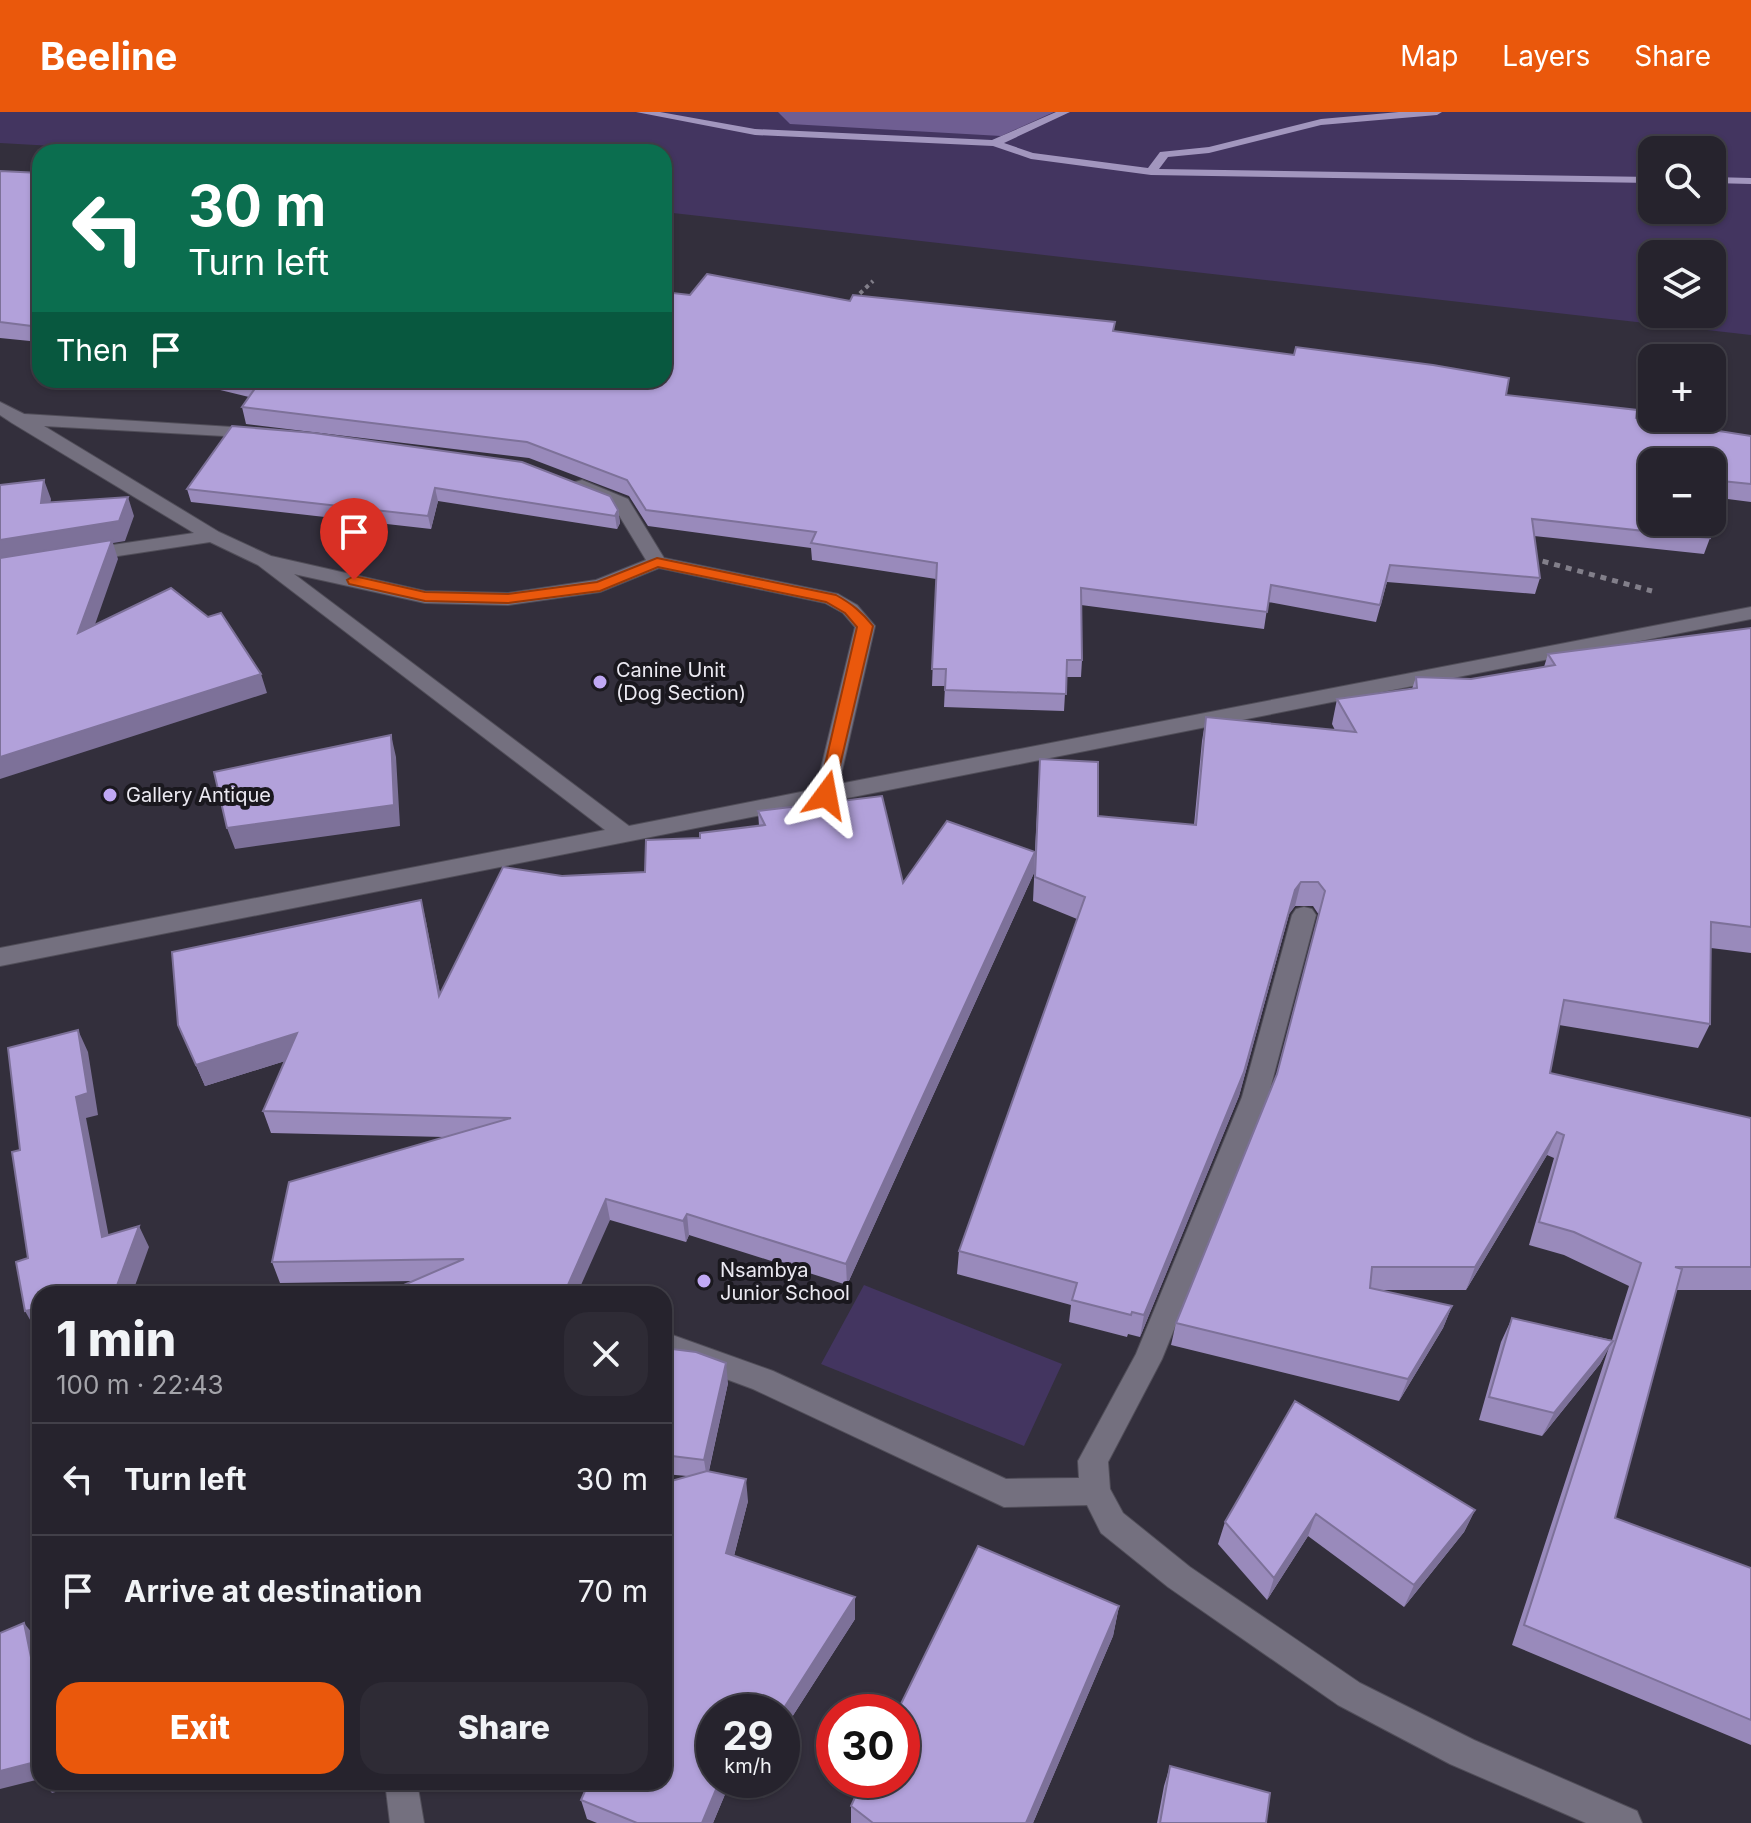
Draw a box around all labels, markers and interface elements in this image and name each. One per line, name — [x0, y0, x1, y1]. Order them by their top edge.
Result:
text: Beeline — [40, 33, 177, 79]
text: Map — [1400, 39, 1458, 73]
text: Layers — [1502, 39, 1590, 73]
text: Share — [1634, 39, 1711, 73]
map controls — [1638, 136, 1726, 536]
button: search — [1638, 136, 1726, 224]
text: 30 m — [188, 172, 326, 240]
icon: left — [56, 176, 160, 280]
text: Turn left — [188, 240, 329, 284]
button: layers — [1638, 240, 1726, 328]
icon: arrive — [144, 328, 188, 372]
text: Then — [56, 332, 128, 368]
button: + — [1638, 344, 1726, 432]
button: − — [1638, 448, 1726, 536]
pin — [320, 498, 388, 580]
icon: arrive — [332, 510, 376, 554]
place label: Canine Unit (Dog Section) — [616, 658, 746, 705]
marker: Canine Unit (Dog Section) — [591, 673, 609, 691]
position arrow — [784, 753, 868, 837]
place label: Gallery Antique — [126, 783, 271, 807]
marker: Gallery Antique — [101, 786, 119, 804]
place label: Nsambya Junior School — [720, 1258, 850, 1305]
marker: Nsambya Junior School — [695, 1272, 713, 1290]
text: 1 min — [56, 1309, 176, 1368]
button: close — [564, 1312, 648, 1396]
text: 100 m · 22:43 — [56, 1369, 224, 1400]
icon: left — [56, 1457, 100, 1501]
text: Turn left — [124, 1461, 246, 1497]
text: 30 m — [576, 1461, 648, 1497]
icon: arrive — [56, 1569, 100, 1613]
text: Arrive at destination — [124, 1573, 422, 1609]
text: 70 m — [578, 1573, 648, 1609]
button: Exit — [56, 1682, 344, 1774]
button: Share — [360, 1682, 648, 1774]
speed limit sign: 30 — [816, 1694, 920, 1798]
text: 29 — [722, 1711, 774, 1760]
text: km/h — [724, 1754, 772, 1778]

